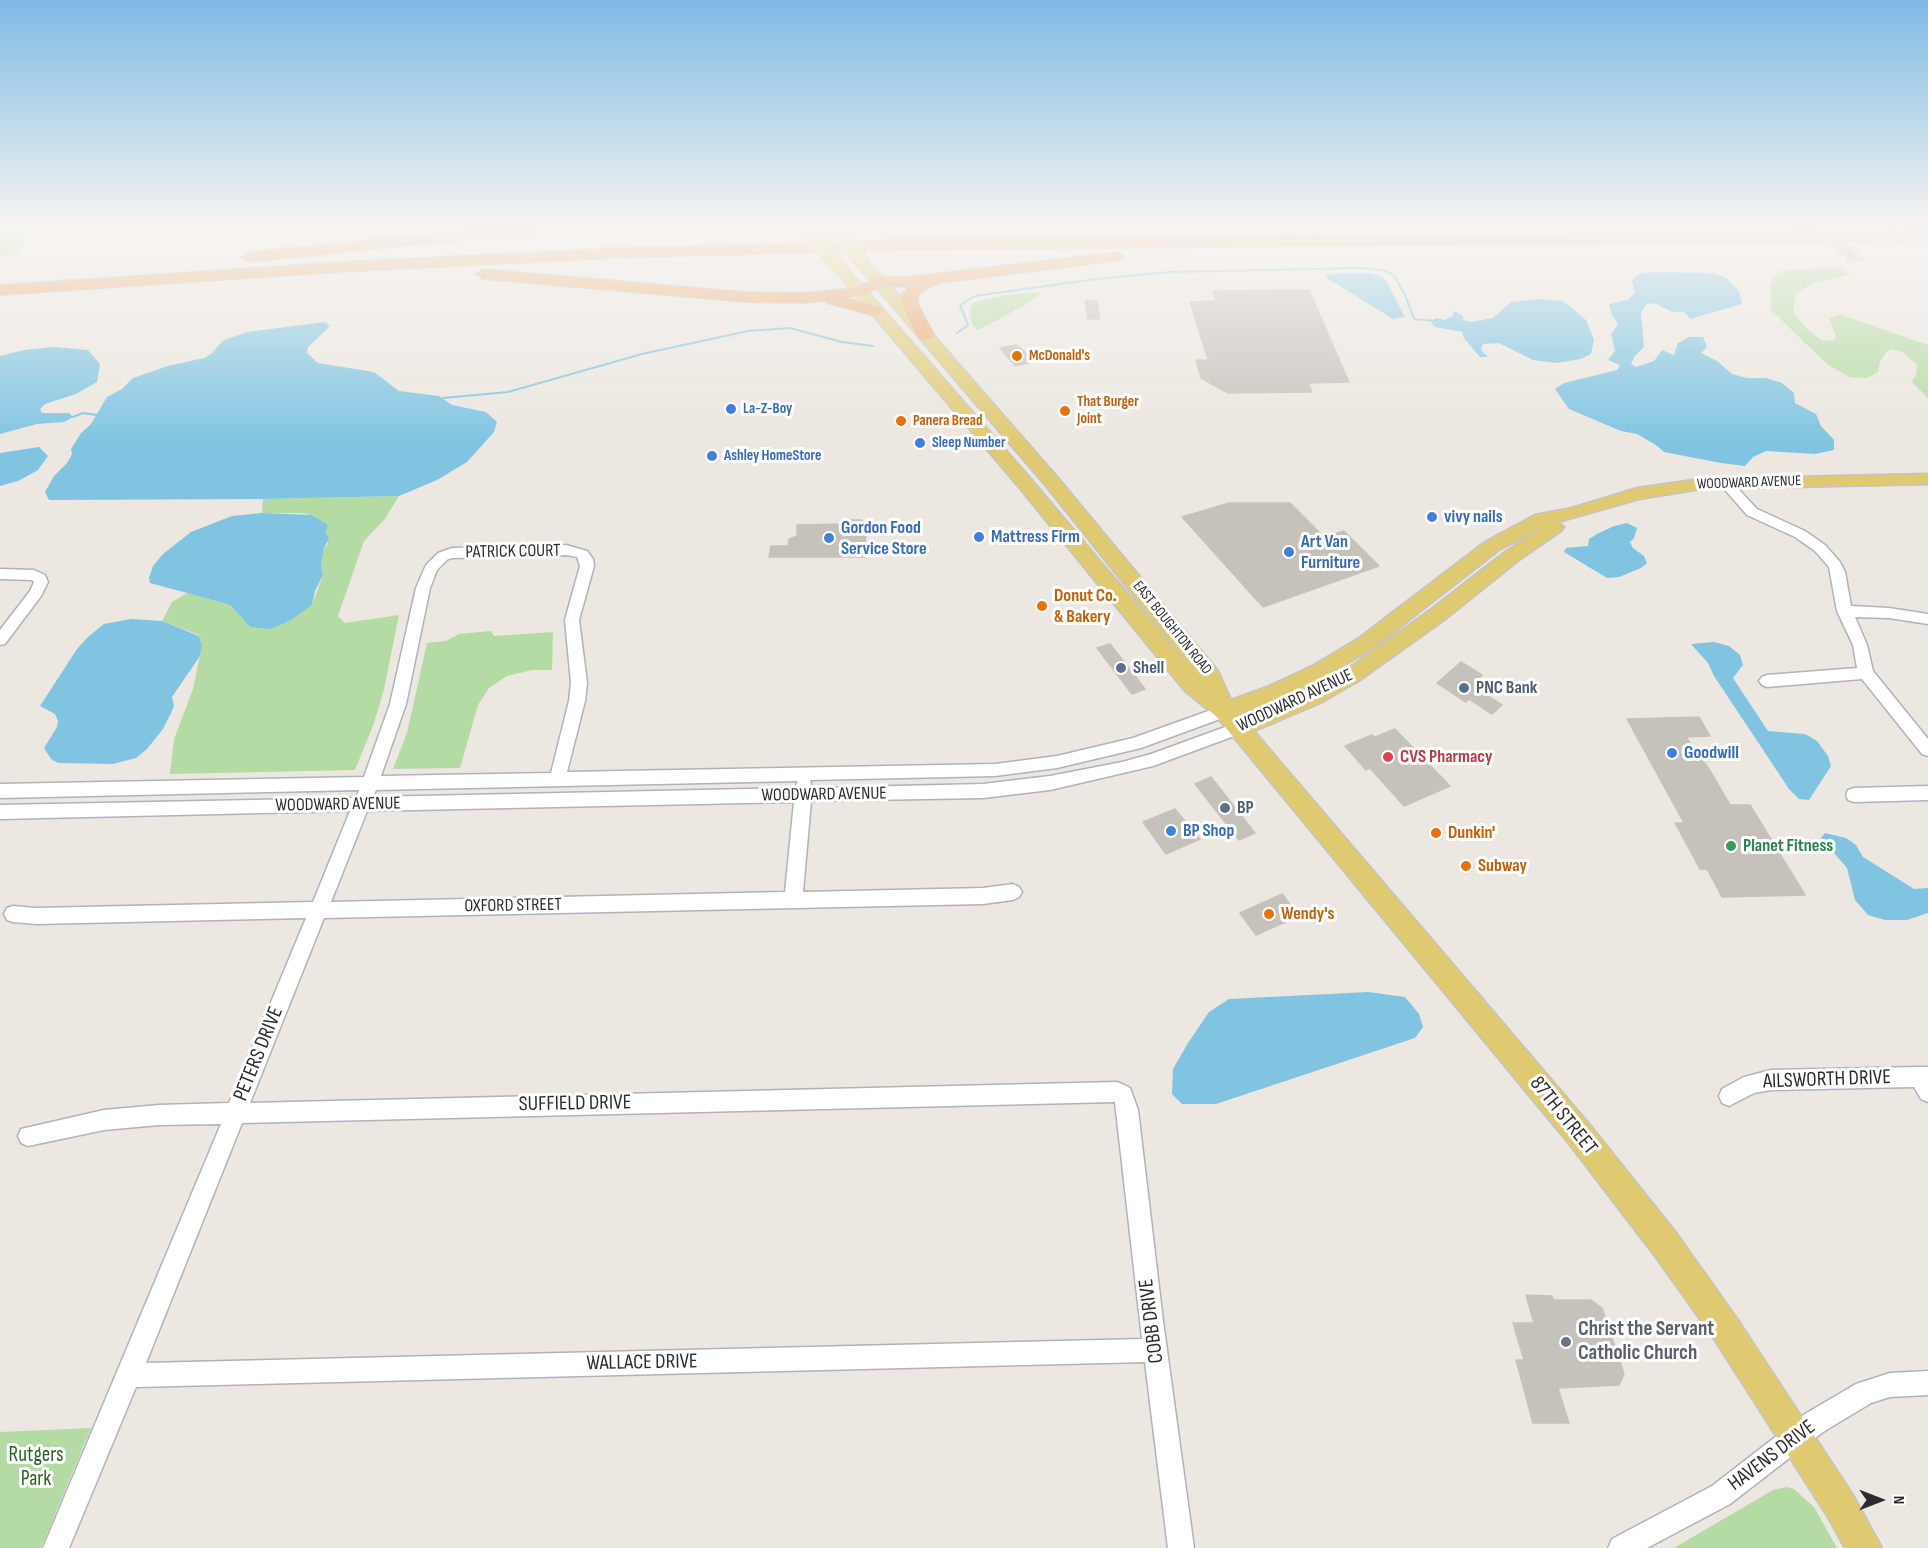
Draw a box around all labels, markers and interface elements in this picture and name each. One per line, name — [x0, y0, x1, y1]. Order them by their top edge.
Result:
place label: McDonald's — [1029, 347, 1090, 365]
marker: McDonald's — [1010, 349, 1024, 363]
place label: That Burger Joint — [1077, 393, 1139, 428]
place label: La-Z-Boy — [743, 400, 792, 418]
marker: La-Z-Boy — [724, 402, 738, 416]
marker: That Burger Joint — [1058, 404, 1072, 418]
place label: Panera Bread — [913, 412, 982, 430]
marker: Panera Bread — [894, 414, 908, 428]
place label: Sleep Number — [932, 434, 1006, 452]
marker: Sleep Number — [913, 436, 927, 450]
place label: Ashley HomeStore — [724, 447, 821, 465]
marker: Ashley HomeStore — [705, 449, 719, 463]
street label: WOODWARD AVENUE — [1696, 472, 1802, 494]
place label: vivy nails — [1444, 506, 1503, 528]
marker: vivy nails — [1425, 510, 1439, 524]
place label: Gordon Food Service Store — [841, 517, 927, 560]
place label: Mattress Firm — [991, 526, 1080, 548]
marker: Mattress Firm — [972, 530, 986, 544]
marker: Gordon Food Service Store — [822, 531, 836, 545]
place label: Art Van Furniture — [1301, 531, 1360, 574]
street label: PATRICK COURT — [465, 540, 561, 564]
marker: Art Van Furniture — [1282, 545, 1296, 559]
street label: EAST BOUGHTON ROAD — [1129, 578, 1215, 678]
place label: Donut Co. & Bakery — [1054, 585, 1117, 628]
marker: Donut Co. & Bakery — [1035, 599, 1049, 613]
place label: Shell — [1133, 657, 1164, 679]
marker: Shell — [1114, 661, 1128, 675]
street label: WOODWARD AVENUE — [1234, 665, 1356, 737]
place label: PNC Bank — [1476, 677, 1537, 699]
marker: PNC Bank — [1457, 681, 1471, 695]
place label: Goodwill — [1684, 742, 1739, 764]
place label: CVS Pharmacy — [1400, 746, 1492, 768]
marker: Goodwill — [1665, 746, 1679, 760]
marker: CVS Pharmacy — [1381, 750, 1395, 764]
street label: WOODWARD AVENUE — [761, 783, 887, 807]
street label: WOODWARD AVENUE — [275, 793, 401, 817]
place label: BP — [1237, 797, 1254, 819]
marker: BP — [1218, 801, 1232, 815]
place label: BP Shop — [1183, 820, 1234, 842]
place label: Dunkin' — [1448, 822, 1495, 844]
marker: BP Shop — [1164, 824, 1178, 838]
marker: Dunkin' — [1429, 826, 1443, 840]
place label: Planet Fitness — [1743, 835, 1833, 857]
marker: Planet Fitness — [1724, 839, 1738, 853]
place label: Subway — [1478, 855, 1527, 877]
marker: Subway — [1459, 859, 1473, 873]
street label: OXFORD STREET — [464, 894, 562, 918]
place label: Wendy's — [1281, 903, 1334, 925]
marker: Wendy's — [1262, 907, 1276, 921]
street label: PETERS DRIVE — [229, 1003, 289, 1105]
street label: AILSWORTH DRIVE — [1763, 1065, 1891, 1095]
street label: 87TH STREET — [1524, 1072, 1602, 1160]
street label: SUFFIELD DRIVE — [518, 1090, 632, 1118]
street label: COBB DRIVE — [1134, 1277, 1170, 1365]
place label: Christ the Servant Catholic Church — [1578, 1317, 1714, 1367]
marker: Christ the Servant Catholic Church — [1559, 1335, 1573, 1349]
street label: WALLACE DRIVE — [586, 1349, 698, 1377]
street label: HAVENS DRIVE — [1723, 1415, 1821, 1497]
park label: Rutgers Park — [9, 1443, 63, 1493]
north arrow — [1850, 1470, 1910, 1530]
text: N — [1889, 1496, 1908, 1504]

